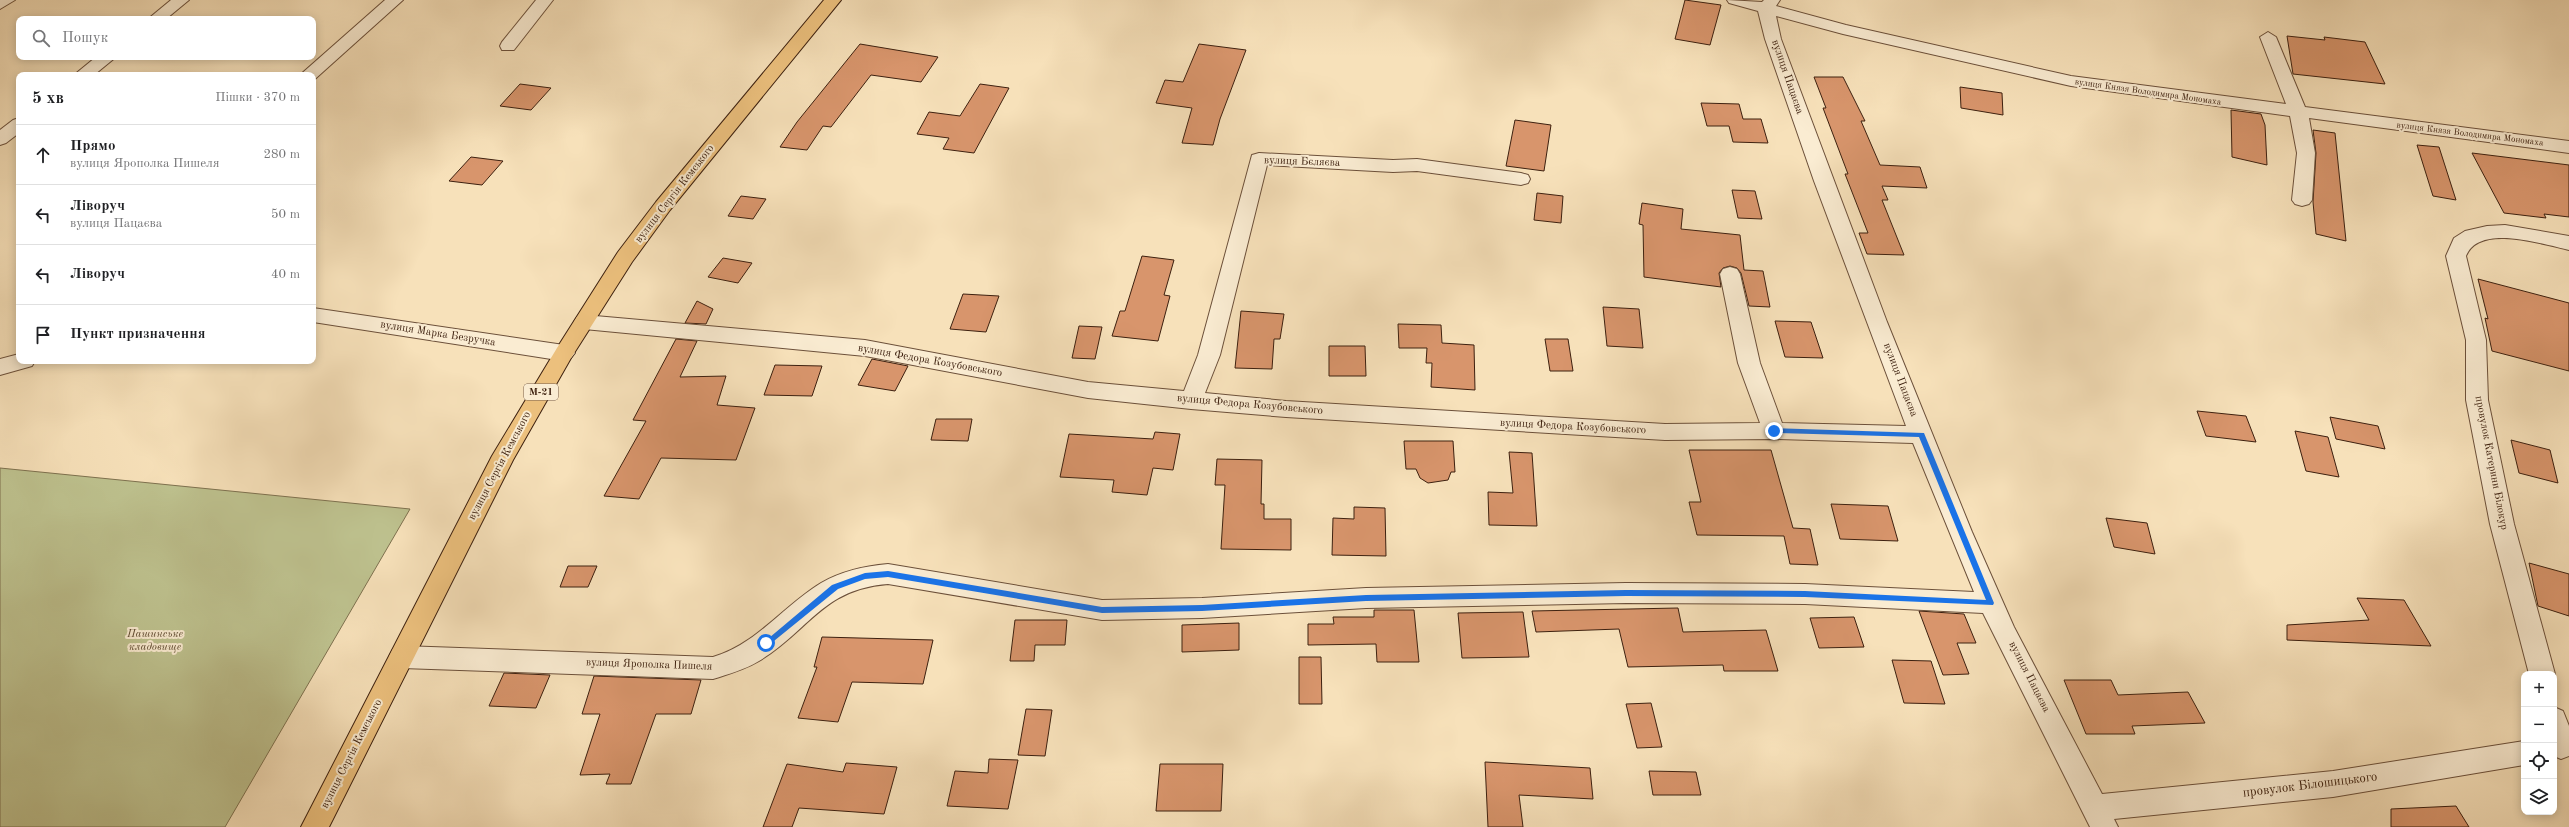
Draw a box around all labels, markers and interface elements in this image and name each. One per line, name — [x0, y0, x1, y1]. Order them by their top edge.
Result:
search box — [16, 16, 316, 60]
icon: search — [30, 27, 52, 49]
text: Пошук — [62, 31, 108, 46]
street label: вулиця Пацаєва — [1769, 38, 1805, 116]
street label: вулиця Князя Володимира Мономаха — [2074, 77, 2222, 107]
text: 5 хв — [32, 90, 64, 107]
text: Пішки · 370 m — [215, 91, 300, 104]
street label: вулиця Князя Володимира Мономаха — [2396, 121, 2544, 148]
text: Прямо — [70, 139, 116, 154]
street label: вулиця Сергія Кемського — [633, 143, 717, 245]
icon: ahead — [32, 144, 54, 166]
text: 280 m — [263, 148, 300, 161]
street label: вулиця Бєляєва — [1264, 155, 1341, 169]
text: вулиця Ярополка Пишеля — [70, 157, 220, 170]
text: Ліворуч — [70, 199, 125, 214]
icon: left — [32, 204, 54, 226]
text: 50 m — [271, 208, 300, 221]
text: вулиця Пацаєва — [70, 217, 162, 230]
icon: left — [32, 264, 54, 286]
text: Ліворуч — [70, 267, 125, 282]
text: 40 m — [271, 268, 300, 281]
street label: вулиця Марка Безручка — [380, 319, 497, 349]
icon: arrive — [32, 324, 54, 346]
text: Пункт призначення — [70, 327, 206, 342]
street label: вулиця Пацаєва — [1881, 342, 1919, 419]
street label: вулиця Федора Козубовського — [857, 343, 1003, 379]
road number: М-21 — [524, 384, 558, 400]
street label: вулиця Федора Козубовського — [1177, 393, 1323, 417]
street label: провулок Катерини Білокур — [2473, 395, 2509, 531]
street label: вулиця Сергія Кемського — [467, 410, 533, 522]
street label: вулиця Федора Козубовського — [1500, 418, 1646, 436]
route end — [1765, 422, 1783, 440]
park label: Пашинське кладовище — [126, 629, 184, 653]
route start — [757, 634, 775, 652]
street label: вулиця Пацаєва — [2006, 640, 2052, 715]
street label: вулиця Ярополка Пишеля — [586, 657, 713, 673]
map controls — [2521, 671, 2557, 815]
button: + — [2521, 671, 2557, 707]
street label: вулиця Сергія Кемського — [320, 698, 384, 810]
button: − — [2521, 707, 2557, 743]
button: locate — [2521, 743, 2557, 779]
street label: провулок Білошицького — [2242, 770, 2378, 800]
button: layers — [2521, 779, 2557, 815]

